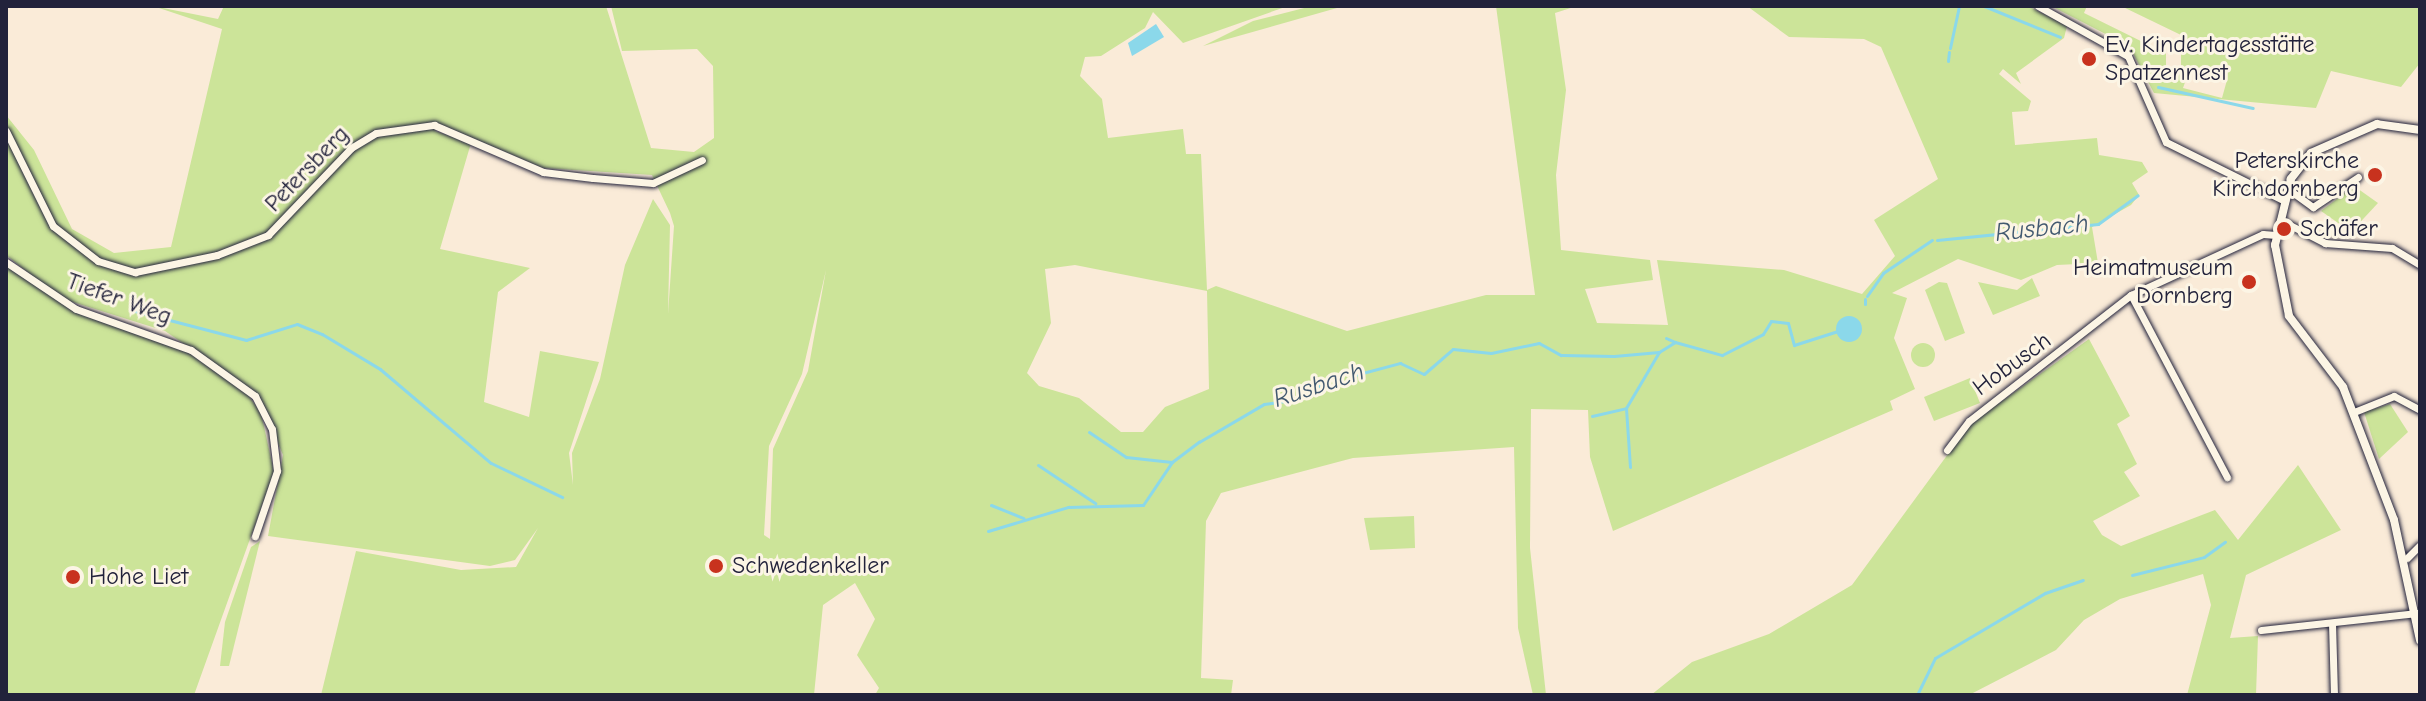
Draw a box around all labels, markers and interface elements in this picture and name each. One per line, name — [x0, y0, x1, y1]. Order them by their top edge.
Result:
place label: Ev. Kindertagesstätte Spatzennest — [2105, 31, 2314, 87]
marker: Ev. Kindertagesstätte Spatzennest — [2080, 50, 2098, 68]
street label: Petersberg — [259, 120, 355, 218]
place label: Peterskirche Kirchdornberg — [2212, 147, 2359, 203]
marker: Peterskirche Kirchdornberg — [2366, 166, 2384, 184]
water label: Rusbach — [1994, 209, 2090, 249]
place label: Schäfer — [2300, 215, 2378, 243]
marker: Schäfer — [2275, 220, 2293, 238]
place label: Heimatmuseum Dornberg — [2073, 254, 2233, 310]
street label: Tiefer Weg — [63, 267, 175, 331]
marker: Heimatmuseum Dornberg — [2240, 273, 2258, 291]
street label: Hobusch — [1967, 326, 2057, 402]
water label: Rusbach — [1270, 357, 1368, 415]
place label: Schwedenkeller — [732, 552, 889, 580]
marker: Schwedenkeller — [707, 557, 725, 575]
place label: Hohe Liet — [89, 563, 188, 591]
marker: Hohe Liet — [64, 568, 82, 586]

